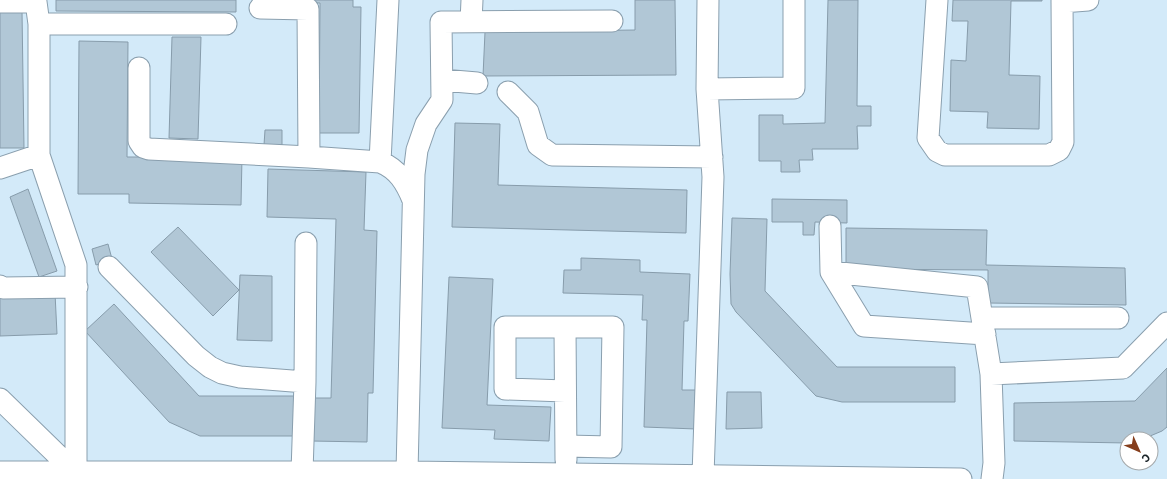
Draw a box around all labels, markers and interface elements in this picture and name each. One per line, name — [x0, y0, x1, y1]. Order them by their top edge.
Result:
north arrow — [1119, 431, 1159, 471]
text: С — [1139, 451, 1154, 466]

